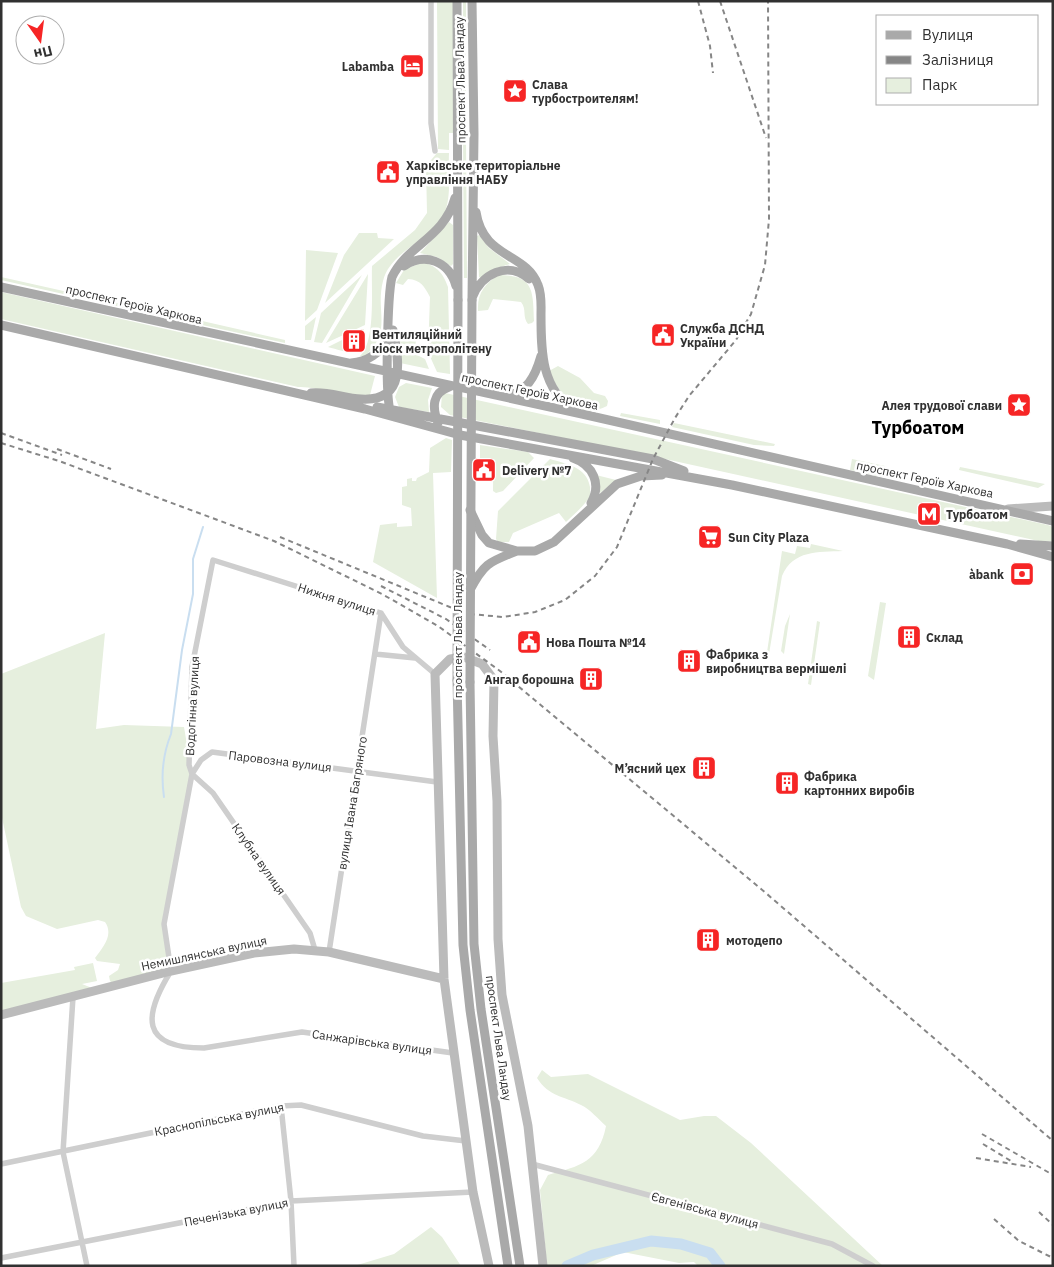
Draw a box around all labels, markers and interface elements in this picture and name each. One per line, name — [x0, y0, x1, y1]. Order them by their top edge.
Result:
north arrow — [15, 15, 65, 65]
legend — [876, 15, 1039, 105]
street label: проспект Льва Ландау — [451, 17, 469, 143]
text: Вулиця — [922, 25, 973, 44]
text: Пн — [32, 42, 54, 64]
text: Залізниця — [922, 50, 993, 69]
hotel icon: Labamba — [399, 53, 425, 79]
place label: Labamba — [342, 59, 394, 74]
text: Парк — [922, 75, 957, 94]
place label: Слава турбостроителям! — [532, 77, 639, 106]
place icon: Слава турбостроителям! — [502, 78, 528, 104]
place label: Харківське територіальне управління НАБУ — [406, 158, 561, 187]
public building icon: Харківське територіальне управління НАБУ — [375, 159, 401, 185]
street label: проспект Героїв Харкова — [64, 281, 204, 327]
place label: Служба ДСНД України — [680, 321, 764, 350]
public building icon: Служба ДСНД України — [650, 322, 676, 348]
place label: Вентиляційний кіоск метрополітену — [372, 327, 492, 356]
building icon: Вентиляційний кіоск метрополітену — [341, 328, 367, 354]
street label: проспект Героїв Харкова — [460, 369, 600, 413]
place icon: Алея трудової слави — [1006, 392, 1032, 418]
place label: Алея трудової слави — [881, 398, 1002, 413]
district label: Турбоатом — [872, 416, 964, 439]
public building icon: Delivery №7 — [471, 457, 497, 483]
street label: проспект Героїв Харкова — [855, 457, 995, 501]
place label: Delivery №7 — [502, 463, 571, 478]
metro station icon: Турбоатом — [916, 501, 942, 527]
place label: Турбоатом — [946, 507, 1008, 522]
supermarket icon: Sun City Plaza — [697, 524, 723, 550]
place label: Sun City Plaza — [728, 530, 809, 545]
bank icon: àbank — [1009, 561, 1035, 587]
place label: àbank — [969, 567, 1004, 582]
street label: проспект Льва Ландау — [450, 572, 465, 698]
street label: Нижня вулиця — [296, 579, 378, 619]
building icon: Склад — [896, 624, 922, 650]
public building icon: Нова Пошта №14 — [516, 629, 542, 655]
place label: Склад — [926, 630, 963, 645]
place label: Нова Пошта №14 — [546, 635, 646, 650]
place label: Фабрика з виробництва вермішелі — [706, 647, 846, 676]
building icon: Фабрика з виробництва вермішелі — [676, 648, 702, 674]
street label: Водогінна вулиця — [182, 656, 202, 756]
building icon: Ангар борошна — [578, 666, 604, 692]
place label: Ангар борошна — [484, 672, 574, 687]
street label: вулиця Івана Багряного — [334, 735, 370, 871]
street label: Паровозна вулиця — [228, 747, 332, 775]
building icon: М’ясний цех — [691, 755, 717, 781]
place label: М’ясний цех — [615, 761, 686, 776]
place label: Фабрика картонних виробів — [804, 769, 915, 798]
building icon: Фабрика картонних виробів — [774, 770, 800, 796]
street label: Клубна вулиця — [229, 820, 289, 898]
building icon: мотодепо — [695, 927, 721, 953]
street label: Немишлянська вулиця — [140, 932, 268, 974]
place label: мотодепо — [726, 933, 783, 948]
street label: проспект Льва Ландау — [483, 974, 515, 1102]
street label: Санжарівська вулиця — [311, 1026, 433, 1058]
street label: Краснопільська вулиця — [153, 1099, 285, 1139]
street label: Євгенівська вулиця — [650, 1188, 760, 1232]
street label: Печенізька вулиця — [183, 1195, 289, 1229]

